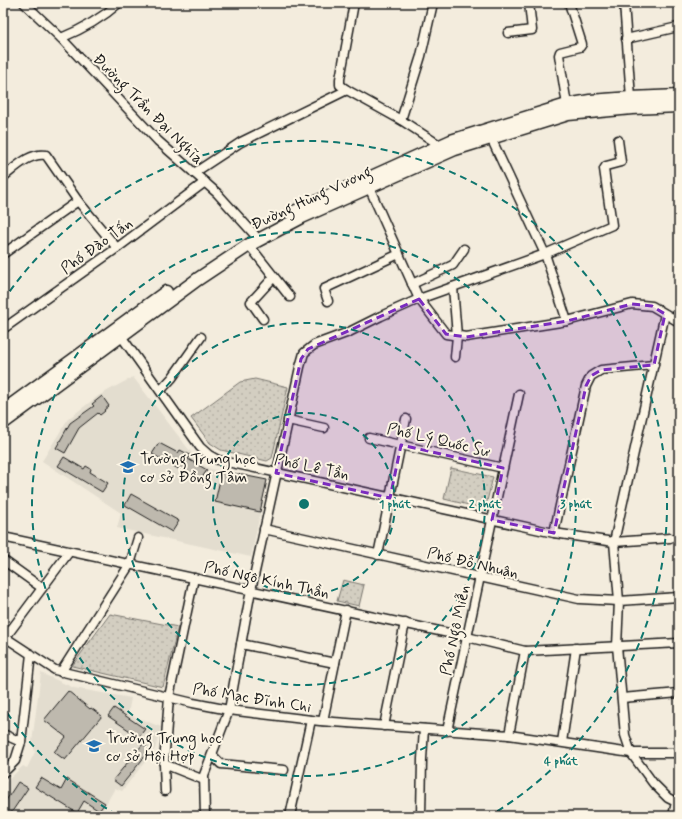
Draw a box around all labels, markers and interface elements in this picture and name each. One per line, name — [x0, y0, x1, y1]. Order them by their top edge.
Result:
street label: Đường Trần Đại Nghĩa — [87, 49, 208, 170]
street label: Đường Hùng Vương — [248, 161, 376, 236]
street label: Phố Đào Tấn — [57, 213, 137, 279]
street label: Phố Lý Quốc Sư — [385, 418, 492, 463]
place label: Trường Trung học cơ sở Đồng Tâm — [140, 449, 256, 489]
street label: Phố Lê Tần — [272, 449, 351, 486]
school or university icon: Trường Trung học cơ sở Đồng Tâm — [119, 458, 137, 476]
centre of rings — [297, 497, 311, 511]
text: 1 phút — [379, 497, 412, 513]
text: 2 phút — [469, 497, 502, 513]
text: 3 phút — [560, 497, 593, 513]
street label: Phố Đỗ Nhuận — [425, 543, 520, 584]
street label: Phố Ngô Kính Thần — [202, 557, 331, 605]
street label: Phố Ngô Miễn — [436, 583, 476, 678]
street label: Phố Mạc Đĩnh Chi — [191, 679, 313, 718]
place label: Trường Trung học cơ sở Hội Hợp — [106, 728, 222, 767]
school or university icon: Trường Trung học cơ sở Hội Hợp — [85, 737, 103, 755]
text: 4 phút — [544, 754, 579, 770]

